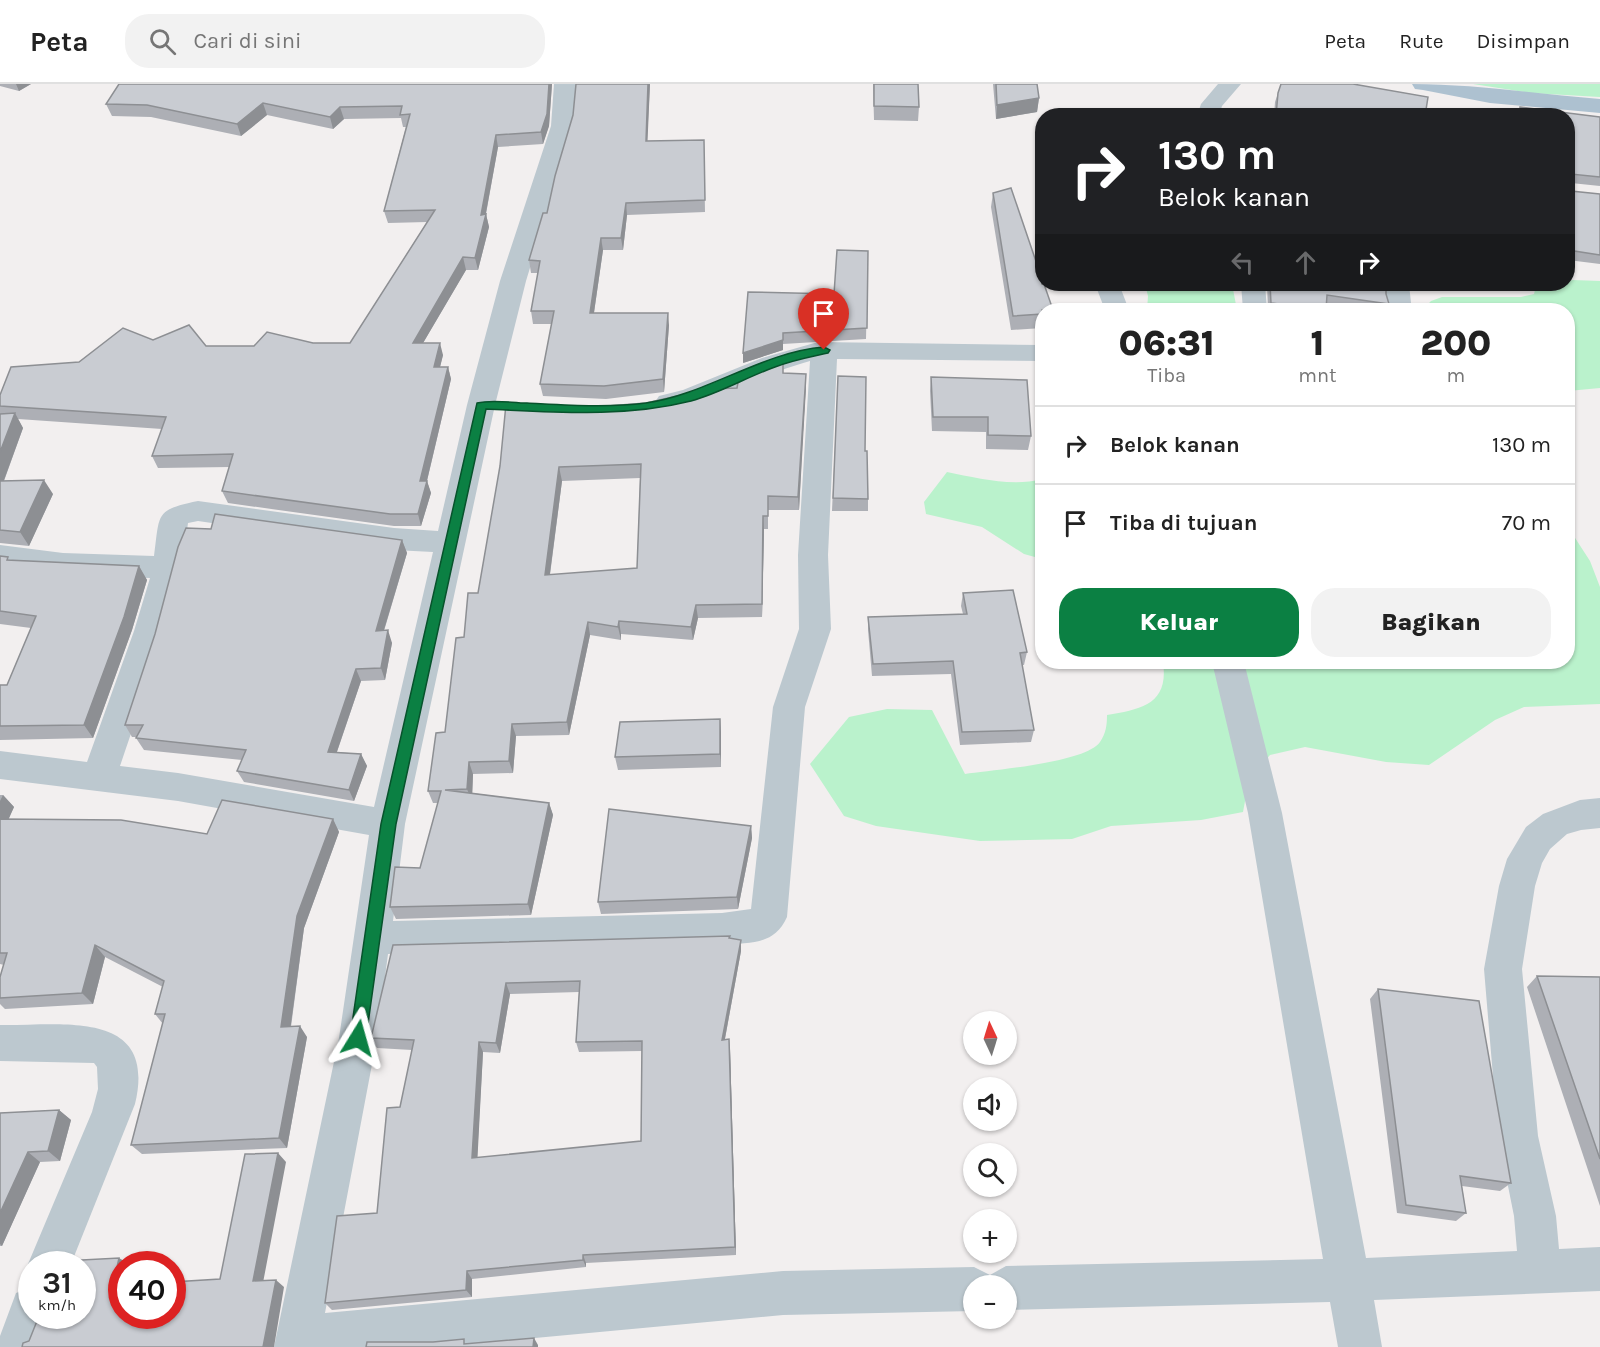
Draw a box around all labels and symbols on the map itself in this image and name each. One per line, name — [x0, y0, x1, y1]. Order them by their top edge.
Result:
pin — [798, 288, 849, 350]
position arrow — [326, 1006, 390, 1070]
north arrow — [963, 1011, 1017, 1065]
speed limit sign: 40 — [108, 1251, 186, 1329]

